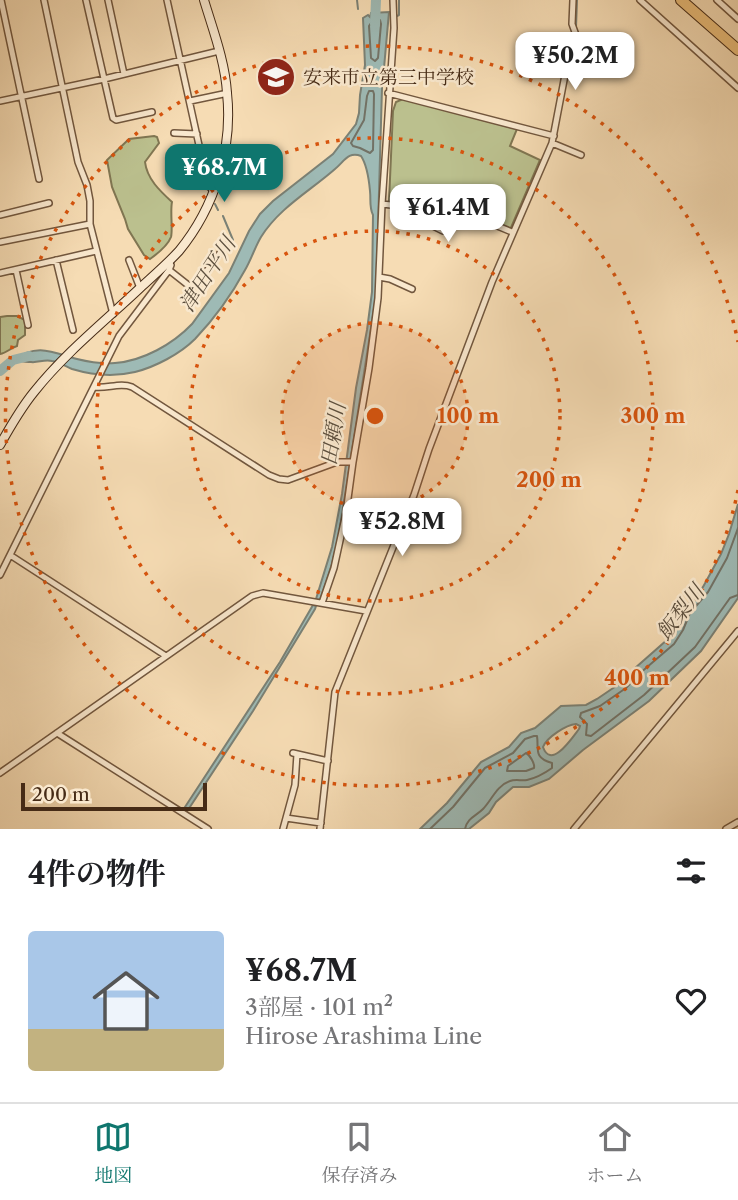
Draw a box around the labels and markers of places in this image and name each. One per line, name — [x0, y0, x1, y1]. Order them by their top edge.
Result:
pin: ¥50.2M — [518, 32, 632, 92]
school or university icon: 安来市立第三中学校 — [255, 56, 297, 98]
place label: 安来市立第三中学校 — [303, 66, 474, 89]
pin: ¥68.7M — [167, 144, 281, 204]
pin: ¥61.4M — [391, 184, 505, 244]
centre of rings — [363, 404, 387, 428]
pin: ¥52.8M — [345, 498, 459, 558]

